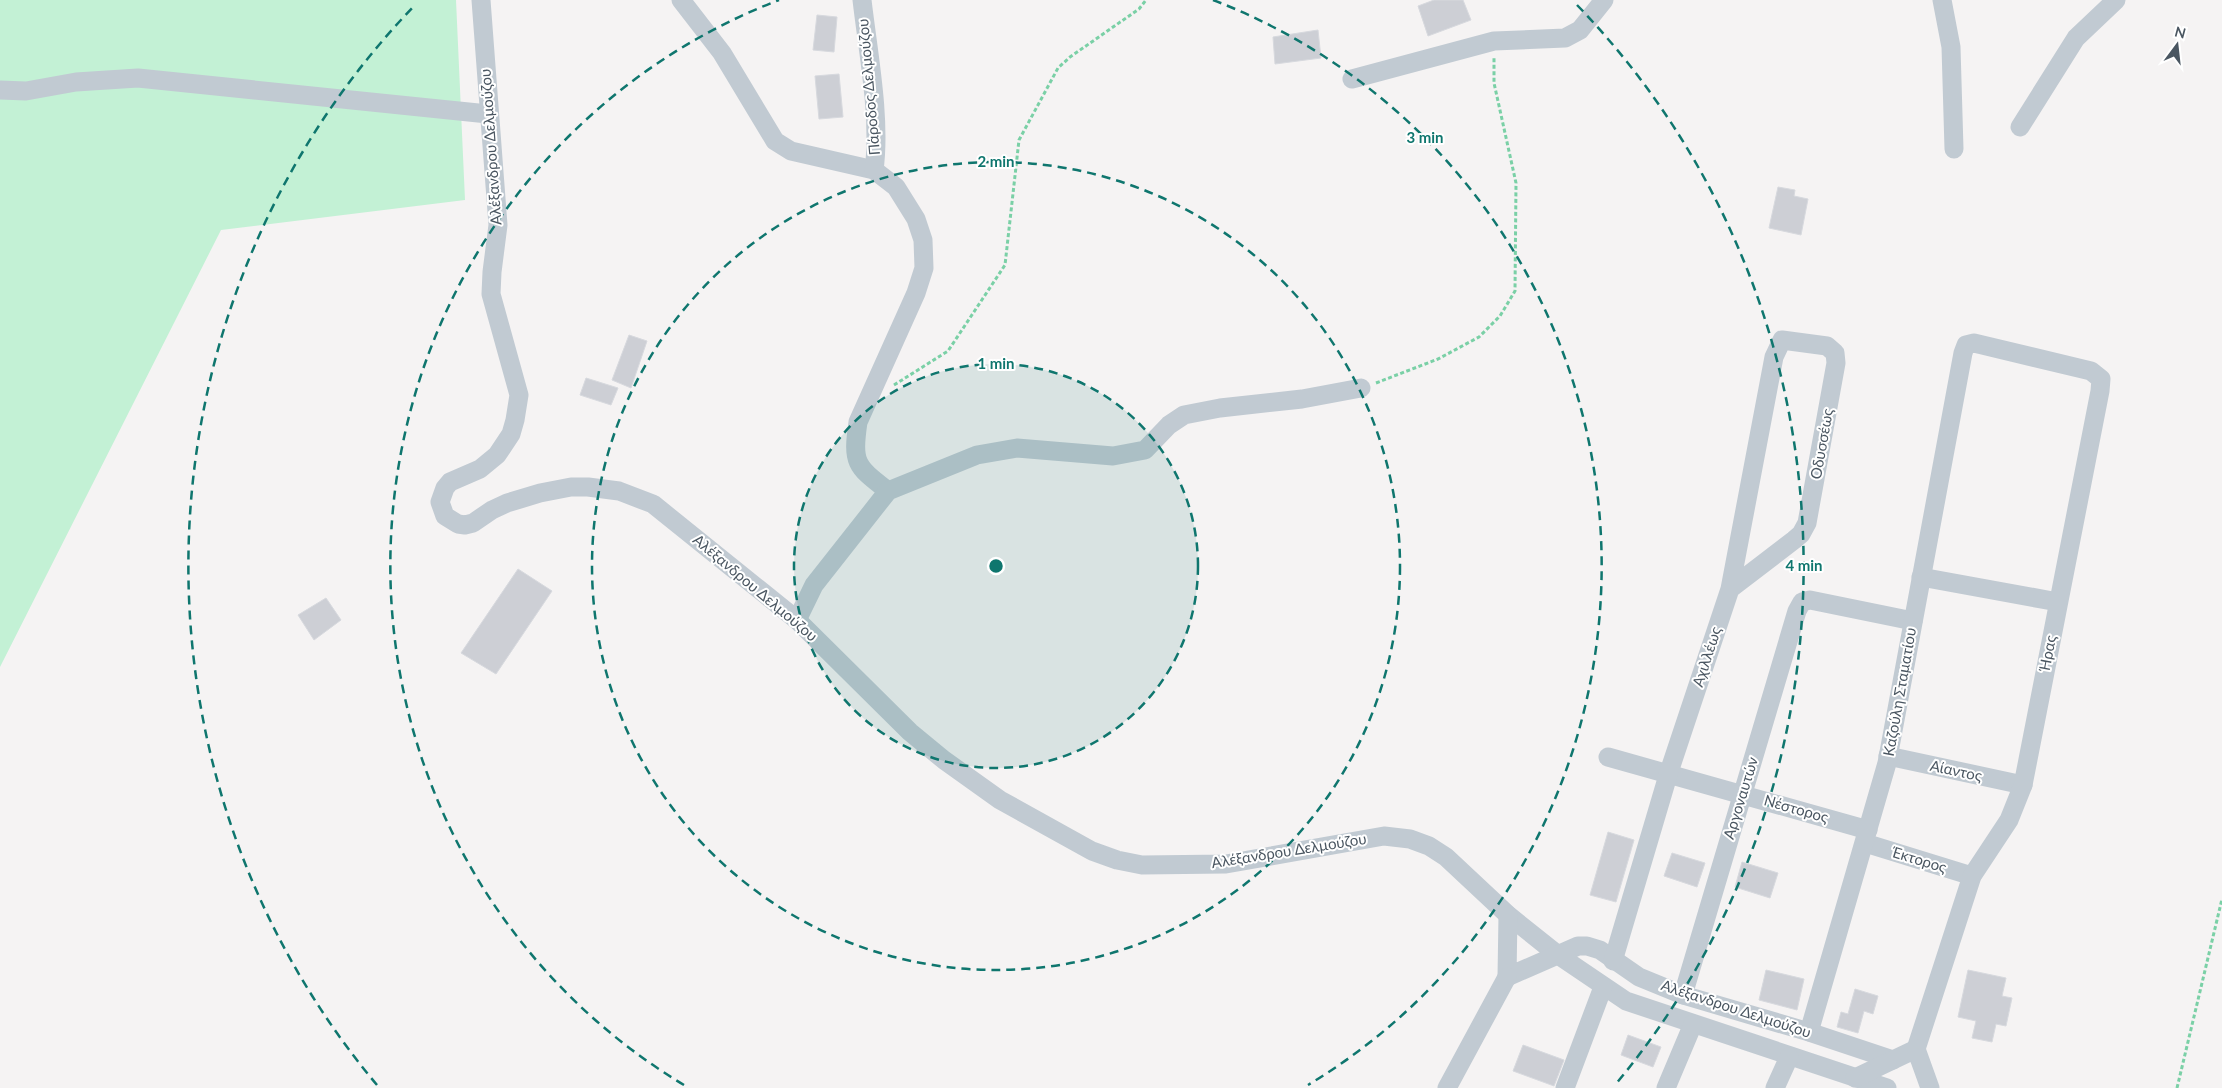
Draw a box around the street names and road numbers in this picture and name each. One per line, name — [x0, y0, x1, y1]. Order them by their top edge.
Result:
street label: Πάροδος Δελμούζου — [853, 18, 883, 156]
street label: Αλέξανδρου Δελμούζου — [476, 68, 505, 226]
street label: Οδυσσέως — [1806, 407, 1836, 481]
street label: Αλέξανδρου Δελμούζου — [689, 530, 821, 645]
street label: Αχιλλέως — [1688, 624, 1724, 689]
street label: Καζούλη Σταματίου — [1879, 626, 1919, 758]
street label: Ήρας — [2034, 634, 2059, 674]
street label: Αργοναυτών — [1719, 754, 1761, 841]
street label: Αίαντος — [1929, 756, 1984, 784]
street label: Νέστορος — [1762, 790, 1831, 826]
street label: Αλέξανδρου Δελμούζου — [1210, 829, 1368, 872]
street label: Έκτορος — [1890, 842, 1949, 876]
street label: Αλέξανδρου Δελμούζου — [1659, 975, 1814, 1042]

